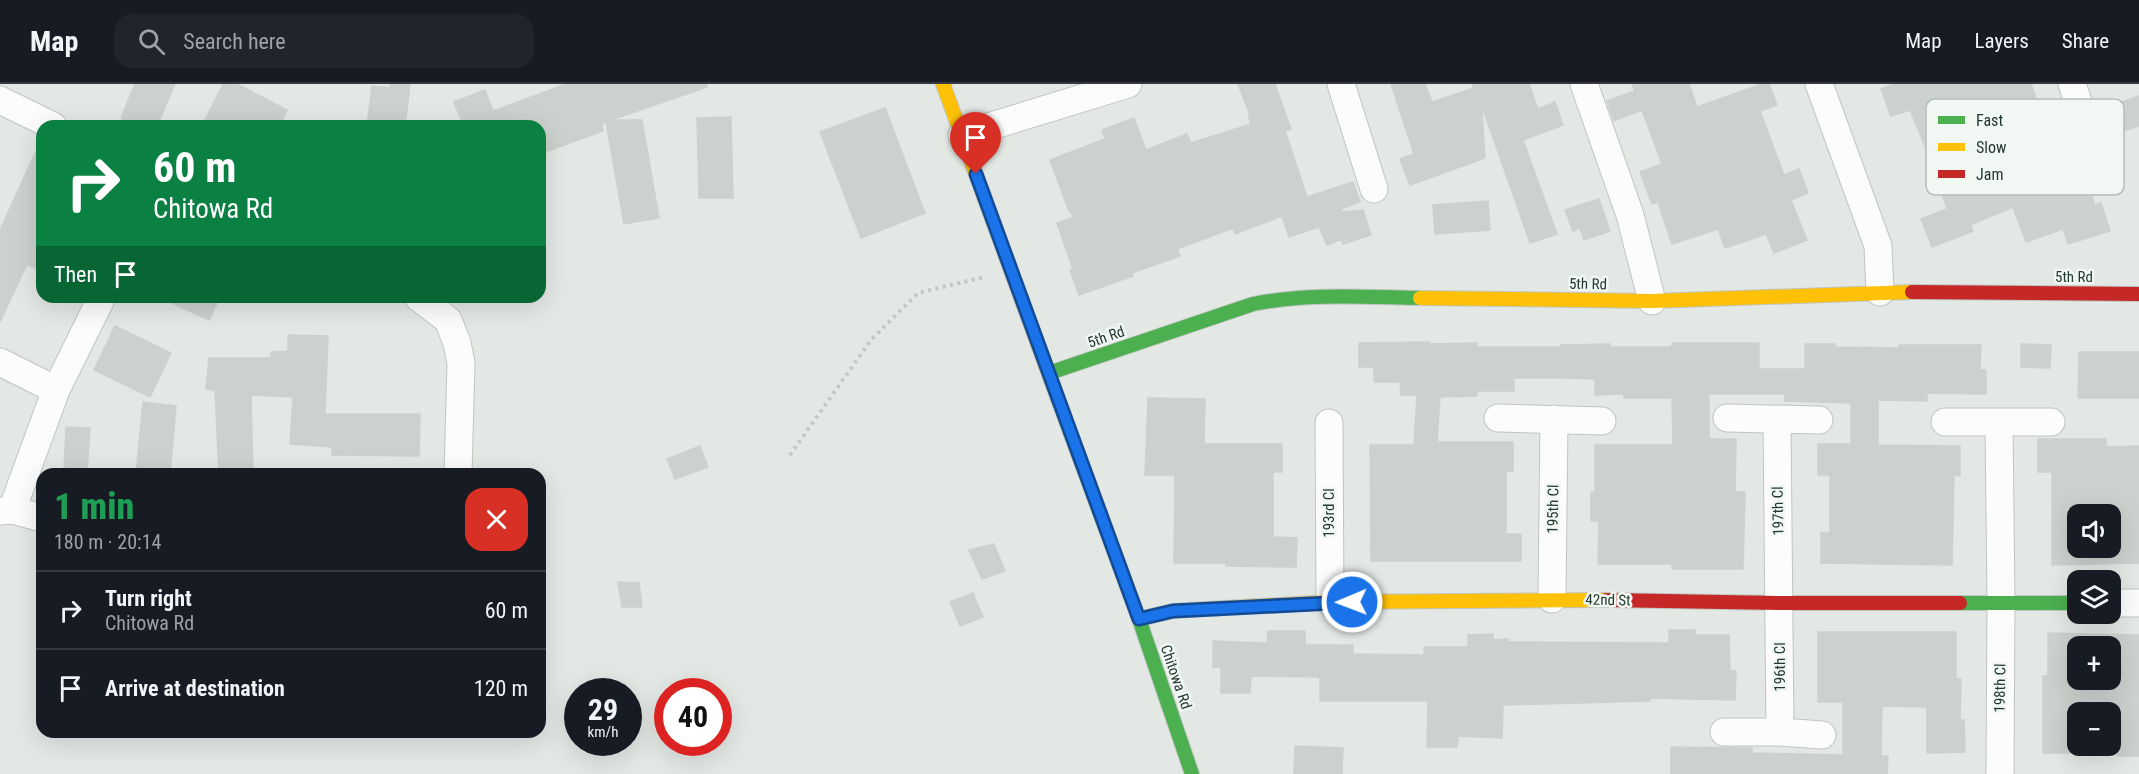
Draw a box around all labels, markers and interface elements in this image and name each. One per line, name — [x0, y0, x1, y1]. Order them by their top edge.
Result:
search box — [114, 14, 534, 68]
text: Map — [30, 25, 78, 58]
icon: search — [135, 25, 168, 58]
text: Search here — [183, 29, 286, 54]
text: Map — [1905, 29, 1942, 53]
text: Layers — [1975, 29, 2029, 53]
text: Share — [2062, 29, 2109, 53]
legend — [1926, 99, 2124, 195]
text: Fast — [1976, 111, 2003, 130]
pin — [950, 112, 1001, 174]
icon: arrive — [959, 121, 992, 154]
text: Slow — [1976, 138, 2006, 157]
text: 60 m — [153, 143, 236, 192]
icon: right — [54, 144, 132, 222]
text: Jam — [1976, 165, 2003, 184]
text: Chitowa Rd — [153, 193, 273, 225]
icon: arrive — [109, 258, 142, 291]
text: Then — [54, 262, 97, 287]
street label: 5th Rd — [2055, 268, 2093, 286]
street label: 5th Rd — [1569, 275, 1607, 293]
street label: 5th Rd — [1085, 322, 1127, 352]
street label: 195th Cl — [1544, 484, 1562, 534]
text: 1 min — [54, 486, 134, 528]
street label: 197th Cl — [1769, 486, 1787, 536]
button: close — [465, 488, 528, 551]
street label: 193rd Cl — [1320, 488, 1338, 538]
map controls — [2067, 504, 2121, 756]
button: sound — [2067, 504, 2121, 558]
text: 180 m · 20:14 — [54, 530, 161, 554]
position arrow — [1320, 570, 1384, 634]
button: layers — [2067, 570, 2121, 624]
text: Turn right — [105, 586, 192, 611]
street label: 42nd St — [1585, 591, 1631, 609]
icon: right — [54, 594, 87, 627]
text: 60 m — [485, 598, 528, 623]
text: Chitowa Rd — [105, 611, 194, 635]
button: + — [2067, 636, 2121, 690]
street label: Chitowa Rd — [1157, 642, 1195, 712]
street label: 196th Cl — [1771, 642, 1789, 692]
street label: 198th Cl — [1991, 663, 2009, 713]
icon: arrive — [54, 672, 87, 705]
text: Arrive at destination — [105, 676, 285, 701]
text: 120 m — [474, 676, 528, 701]
speed limit sign: 40 — [654, 678, 732, 756]
text: 29 — [588, 692, 618, 727]
button: − — [2067, 702, 2121, 756]
text: km/h — [588, 723, 618, 741]

